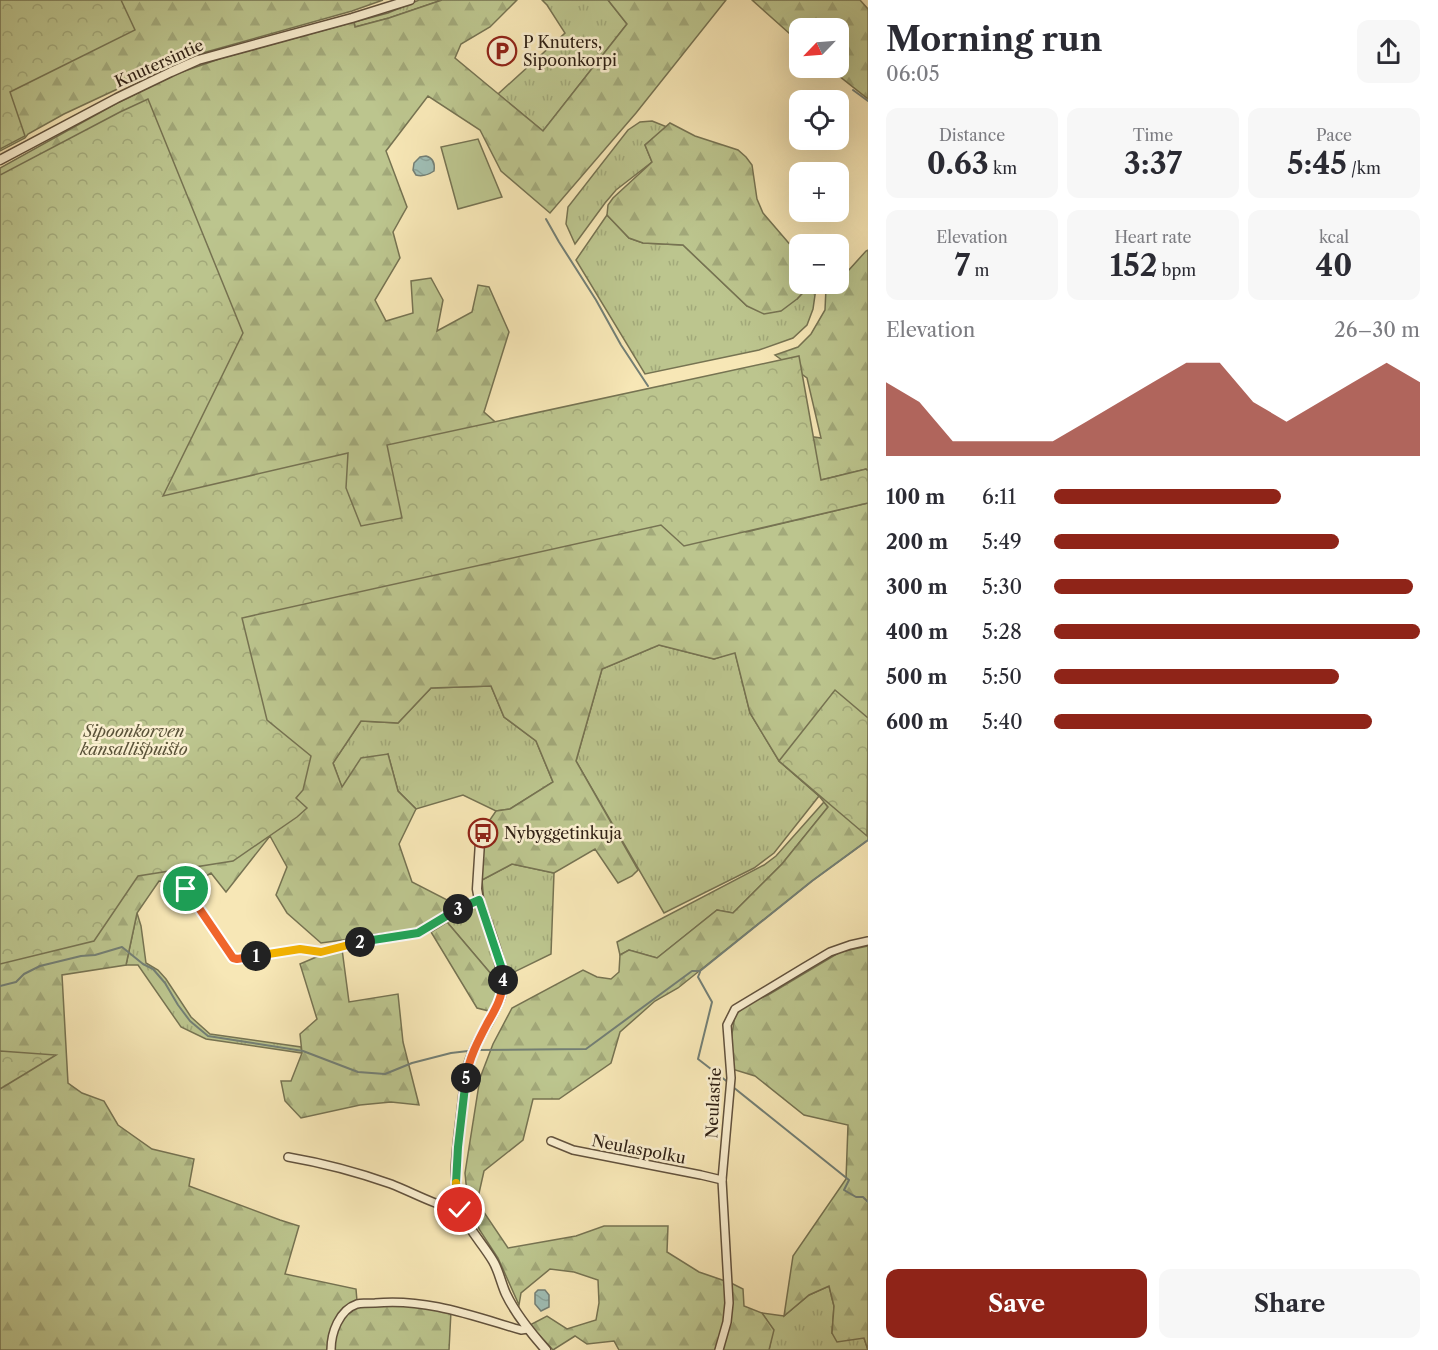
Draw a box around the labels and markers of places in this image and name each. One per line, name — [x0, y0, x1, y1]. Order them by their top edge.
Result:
place label: P Knuters, Sipoonkorpi — [523, 32, 617, 70]
parking icon: P Knuters, Sipoonkorpi — [486, 35, 518, 67]
bus stop icon: Nybyggetinkuja — [467, 817, 499, 849]
place label: Nybyggetinkuja — [504, 823, 622, 843]
pin — [160, 863, 211, 914]
pin: 3 — [443, 894, 473, 924]
pin: 2 — [345, 927, 375, 957]
pin: 1 — [241, 941, 271, 971]
pin: 4 — [488, 965, 518, 995]
pin: 5 — [451, 1063, 481, 1093]
pin — [434, 1184, 485, 1235]

